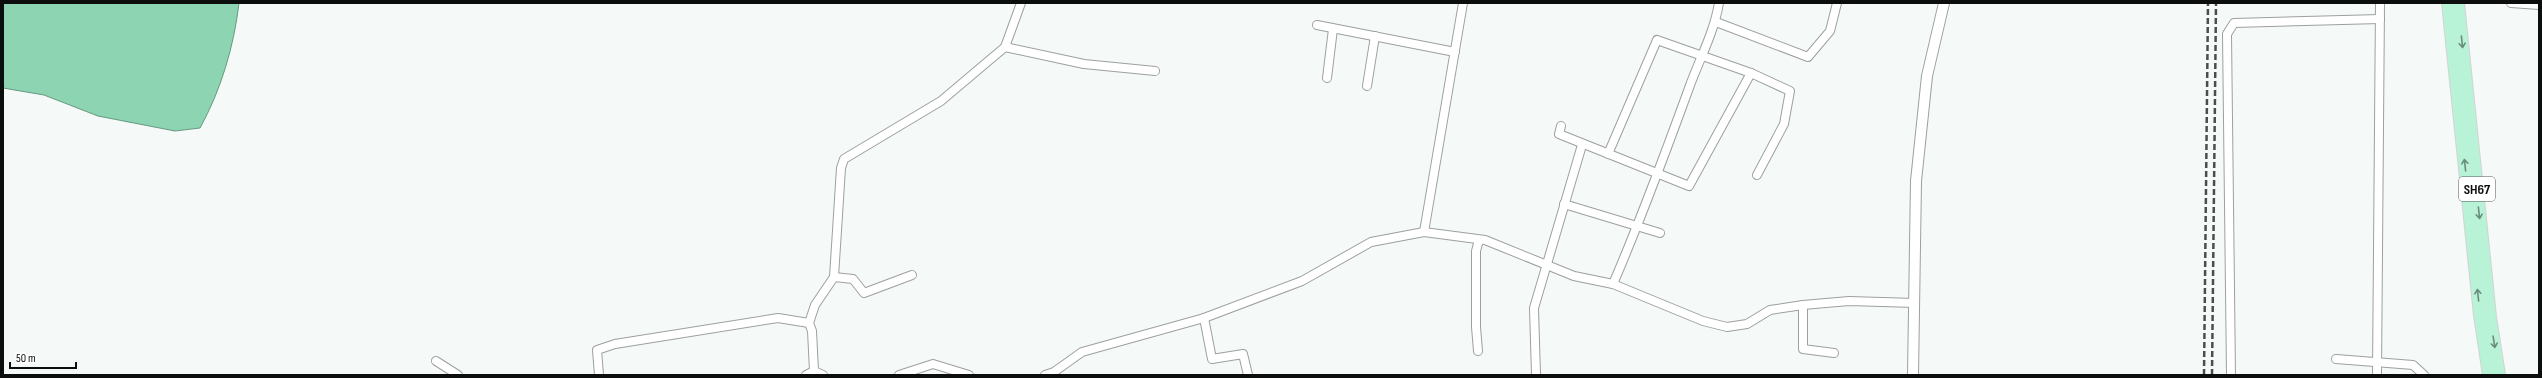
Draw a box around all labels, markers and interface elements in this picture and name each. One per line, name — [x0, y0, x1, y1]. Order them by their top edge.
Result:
one-way arrow — [2458, 35, 2466, 48]
one-way arrow — [2461, 159, 2468, 172]
road number: SH67 — [2459, 177, 2495, 201]
one-way arrow — [2475, 206, 2483, 219]
one-way arrow — [2474, 289, 2481, 302]
one-way arrow — [2490, 335, 2498, 348]
scale bar — [10, 344, 76, 370]
text: 50 m — [16, 351, 36, 366]

